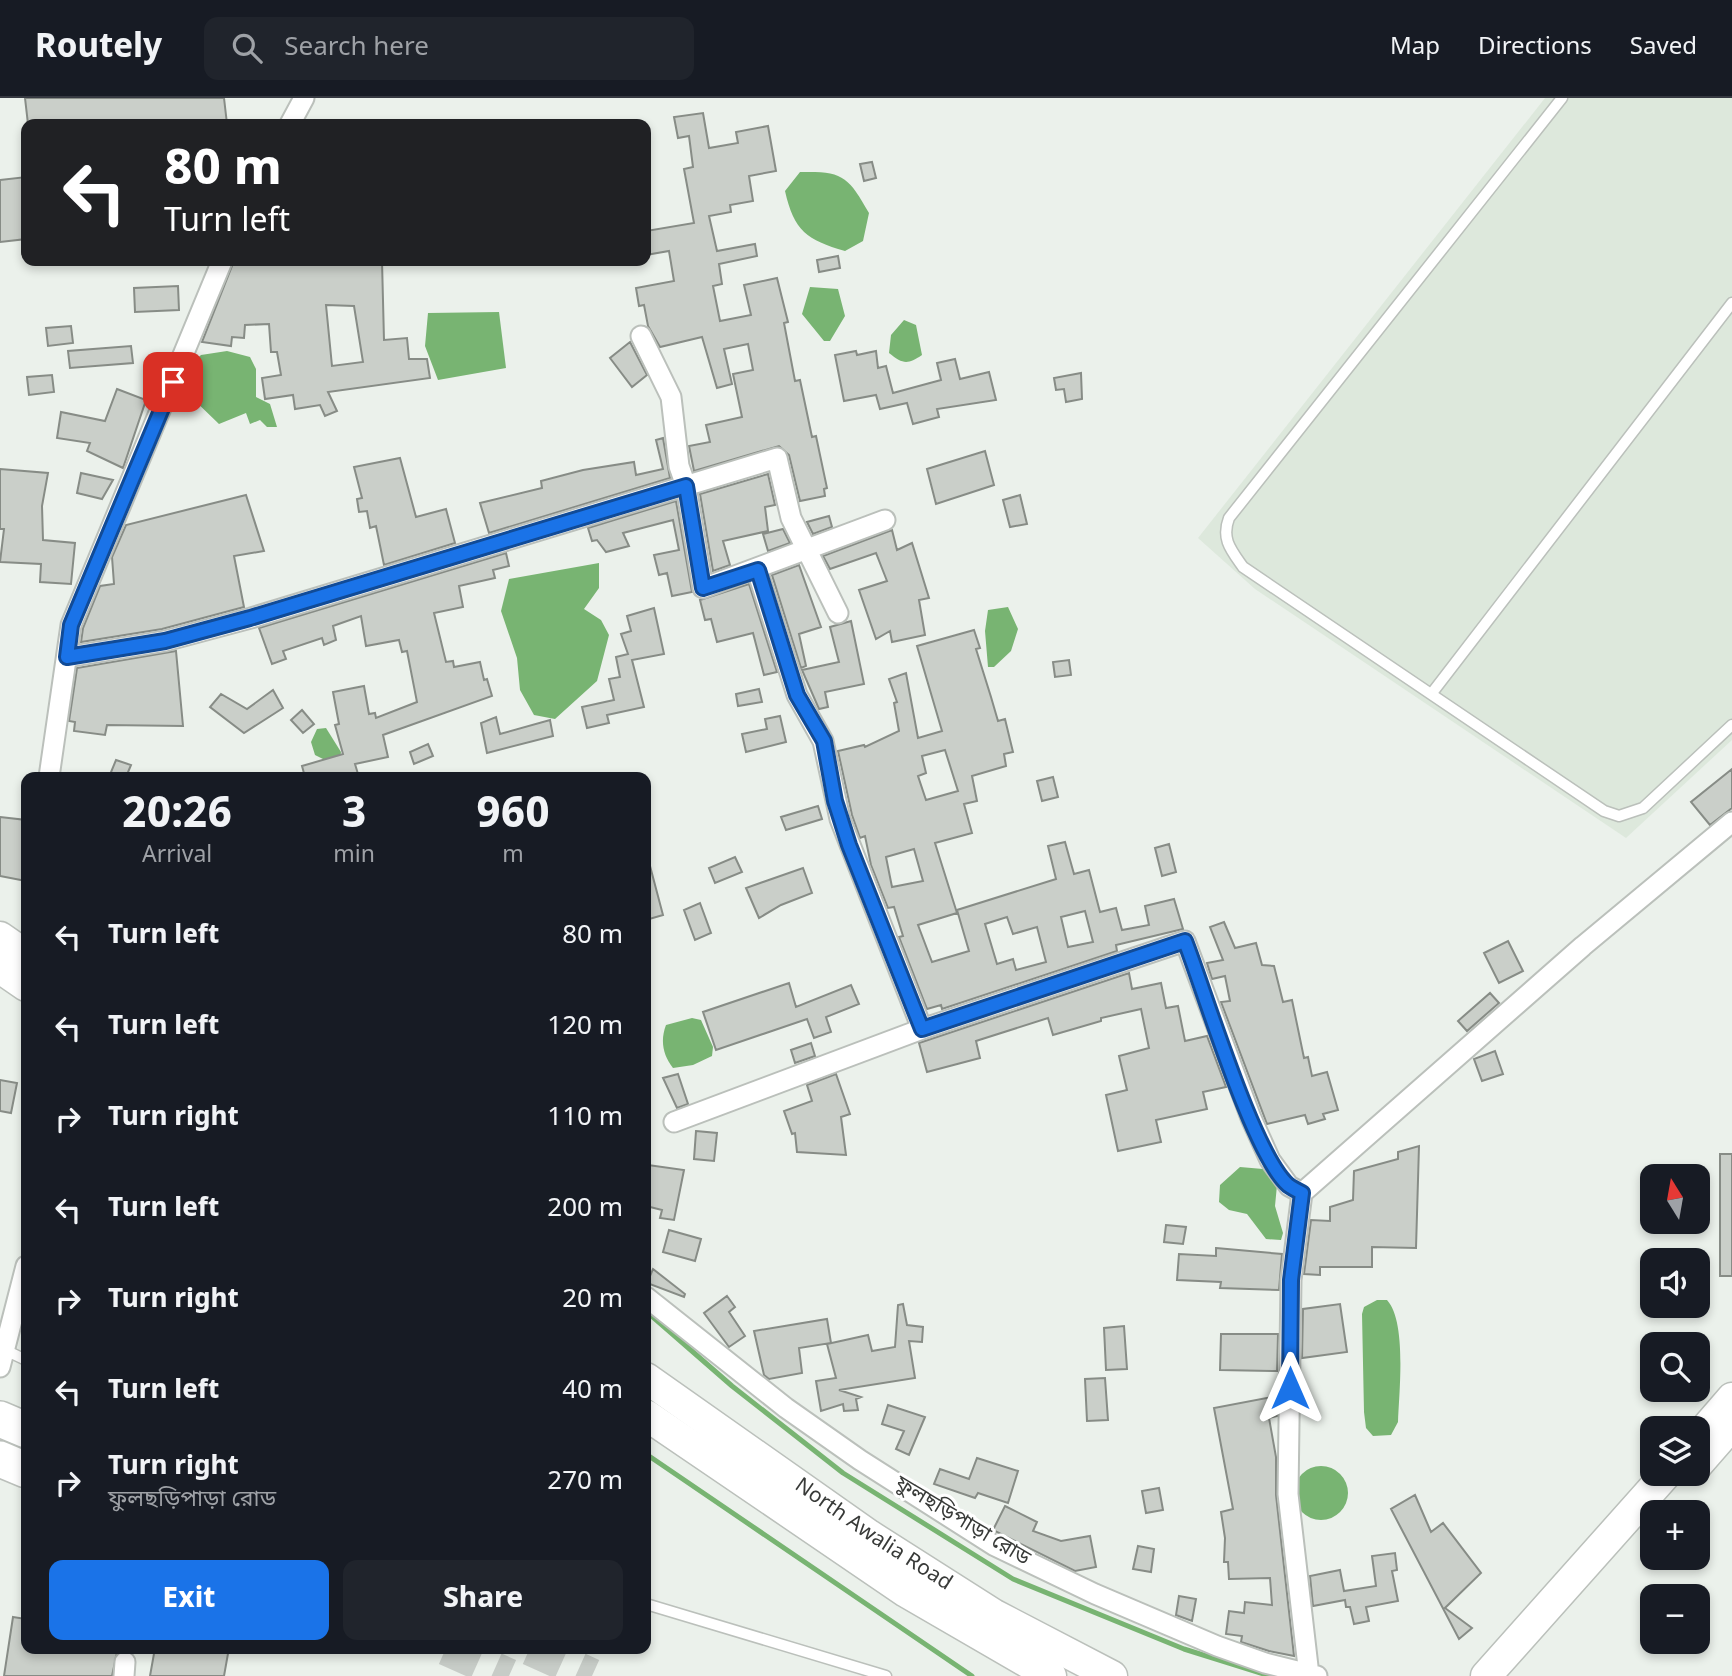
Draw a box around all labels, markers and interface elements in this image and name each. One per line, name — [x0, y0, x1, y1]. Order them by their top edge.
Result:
search box — [204, 17, 694, 80]
text: Routely — [35, 27, 162, 70]
icon: search — [228, 29, 266, 67]
text: Search here — [284, 31, 429, 66]
text: Map — [1390, 32, 1440, 64]
text: Directions — [1478, 32, 1592, 64]
text: Saved — [1630, 32, 1697, 64]
text: 80 m — [164, 139, 282, 204]
icon: left — [49, 147, 140, 238]
text: Turn left — [164, 202, 290, 244]
pin — [143, 352, 203, 412]
icon: arrive — [154, 363, 192, 401]
text: 20:26 — [122, 788, 232, 844]
text: 3 — [342, 788, 366, 844]
text: 960 — [476, 788, 550, 844]
text: Arrival — [142, 841, 212, 871]
text: min — [333, 841, 375, 871]
text: m — [502, 841, 524, 871]
icon: left — [49, 918, 87, 956]
text: Turn left — [108, 919, 219, 954]
text: 80 m — [562, 919, 623, 954]
icon: left — [49, 1009, 87, 1047]
text: Turn left — [108, 1010, 219, 1045]
text: 120 m — [547, 1010, 623, 1045]
icon: right — [49, 1100, 87, 1138]
text: Turn right — [108, 1101, 239, 1136]
text: 110 m — [547, 1101, 623, 1136]
north arrow — [1640, 1164, 1710, 1234]
map controls — [1640, 1164, 1710, 1654]
icon: left — [49, 1191, 87, 1229]
text: Turn left — [108, 1192, 219, 1227]
text: 200 m — [547, 1192, 623, 1227]
button: sound — [1640, 1248, 1710, 1318]
icon: right — [49, 1282, 87, 1320]
text: Turn right — [108, 1283, 239, 1318]
text: 20 m — [562, 1283, 623, 1318]
button: search — [1640, 1332, 1710, 1402]
position arrow — [1253, 1351, 1327, 1425]
icon: left — [49, 1373, 87, 1411]
text: Turn left — [108, 1374, 219, 1409]
text: 40 m — [562, 1374, 623, 1409]
button: layers — [1640, 1416, 1710, 1486]
text: Turn right — [108, 1450, 239, 1485]
icon: right — [49, 1464, 87, 1502]
text: 270 m — [547, 1465, 623, 1500]
street label: ফুলছড়িপাড়া রোড — [888, 1470, 1036, 1574]
street label: North Awalia Road — [789, 1473, 957, 1598]
text: ফুলছড়িপাড়া রোড — [108, 1485, 276, 1515]
button: + — [1640, 1500, 1710, 1570]
button: Exit — [49, 1560, 329, 1640]
button: Share — [343, 1560, 623, 1640]
button: − — [1640, 1584, 1710, 1654]

